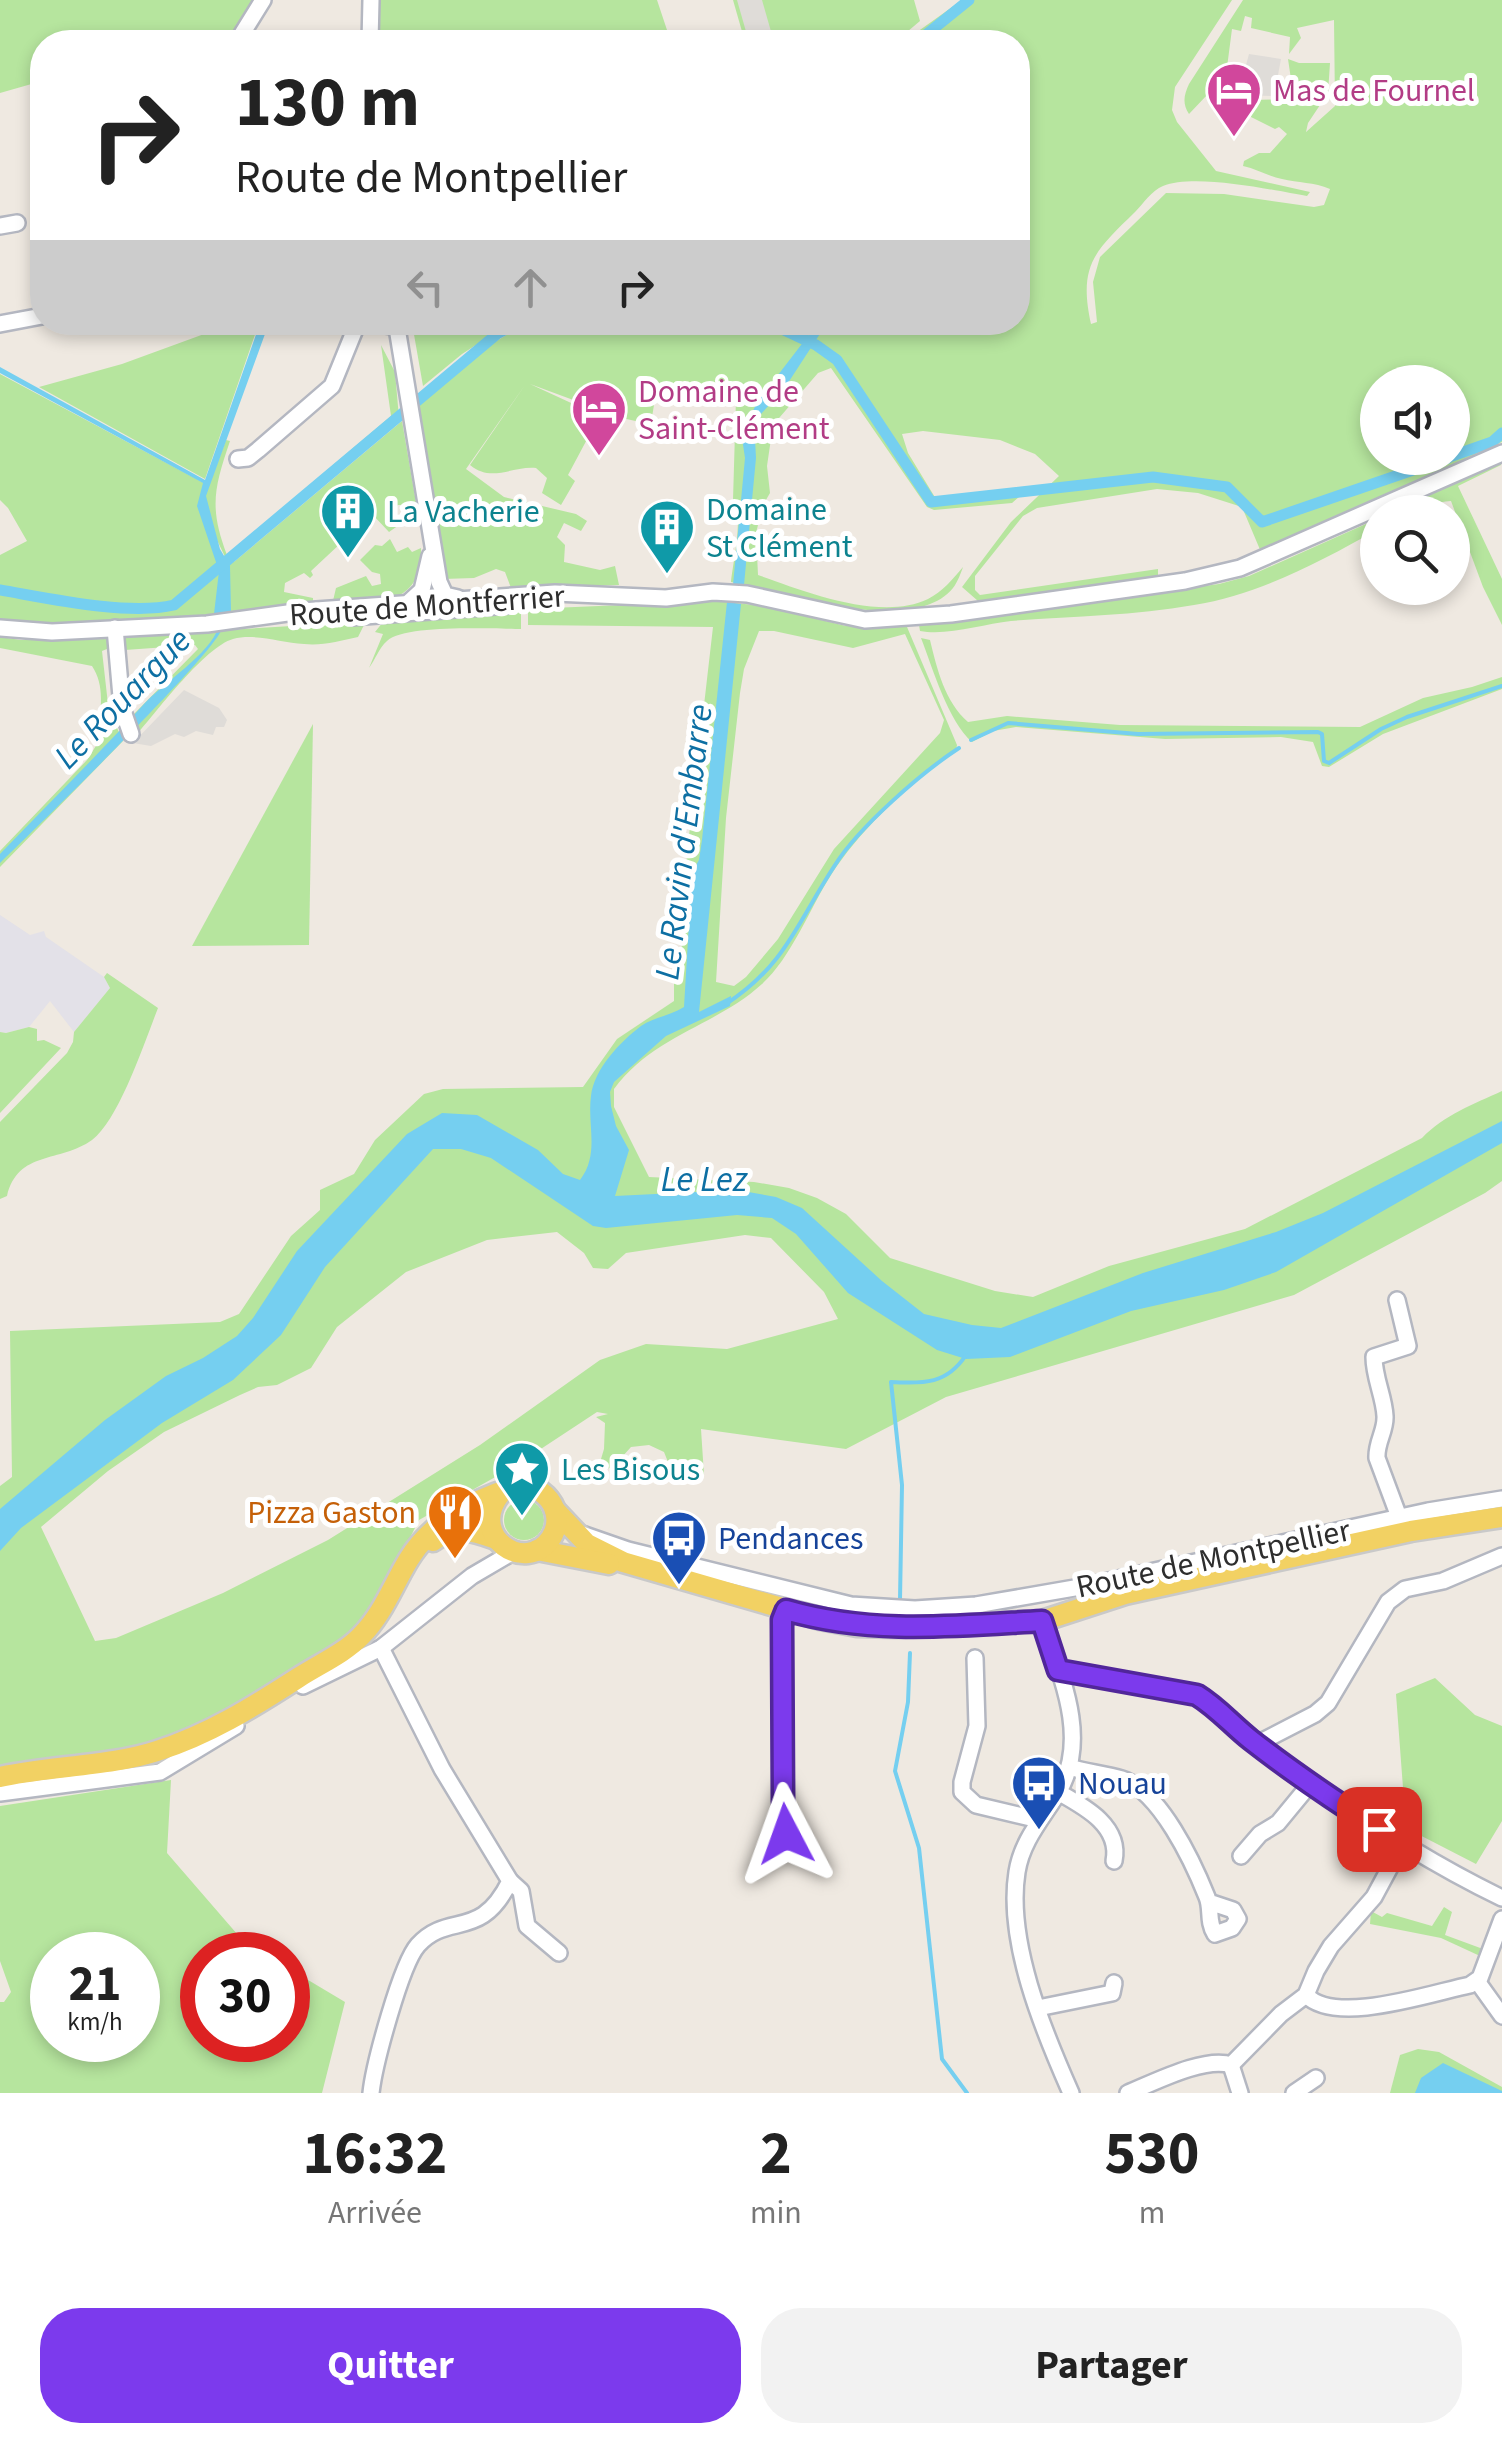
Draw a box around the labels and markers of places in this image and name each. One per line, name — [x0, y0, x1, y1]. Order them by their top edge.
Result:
hotel icon: Mas de Fournel — [1204, 60, 1264, 139]
place label: Mas de Fournel — [1273, 68, 1475, 114]
place label: Domaine de Saint-Clément — [638, 369, 830, 452]
hotel icon: Domaine de Saint-Clément — [569, 379, 629, 458]
building icon: La Vacherie — [318, 481, 378, 560]
place label: Domaine St Clément — [706, 487, 853, 570]
place label: La Vacherie — [387, 489, 540, 535]
building icon: Domaine St Clément — [637, 497, 697, 576]
place icon: Les Bisous — [492, 1439, 552, 1518]
place label: Les Bisous — [561, 1447, 700, 1493]
restaurant icon: Pizza Gaston — [425, 1482, 485, 1561]
place label: Pizza Gaston — [247, 1490, 416, 1536]
bus stop icon: Pendances — [649, 1508, 709, 1587]
place label: Pendances — [718, 1516, 863, 1562]
bus stop icon: Nouau — [1009, 1753, 1069, 1832]
place label: Nouau — [1078, 1761, 1167, 1807]
pin — [1337, 1787, 1422, 1872]

